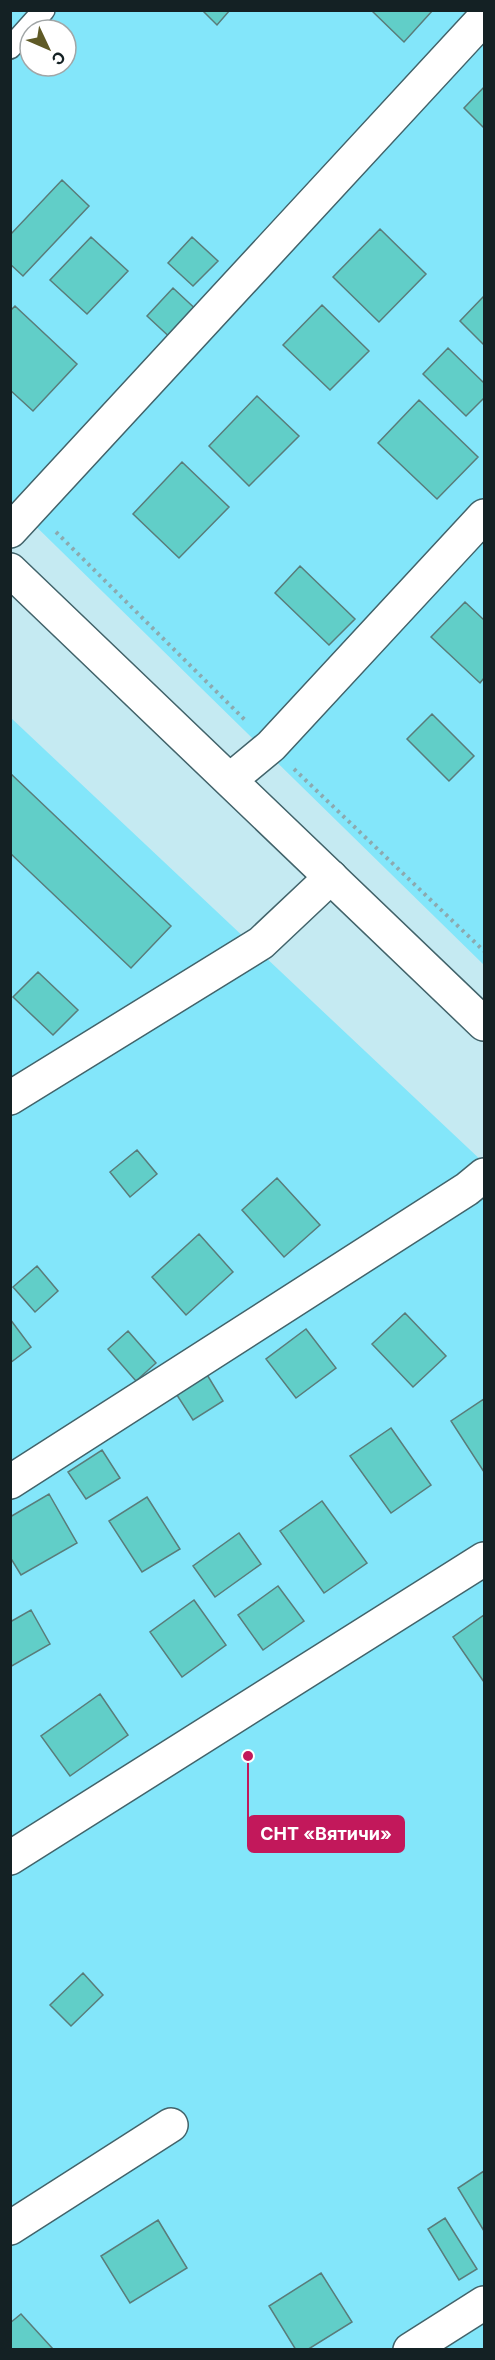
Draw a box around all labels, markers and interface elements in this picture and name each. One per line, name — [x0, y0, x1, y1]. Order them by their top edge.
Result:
north arrow — [18, 18, 78, 78]
text: С — [47, 47, 70, 70]
callout: СНТ «Вятичи» — [248, 1816, 404, 1852]
text: СНТ «Вятичи» — [260, 1823, 392, 1844]

